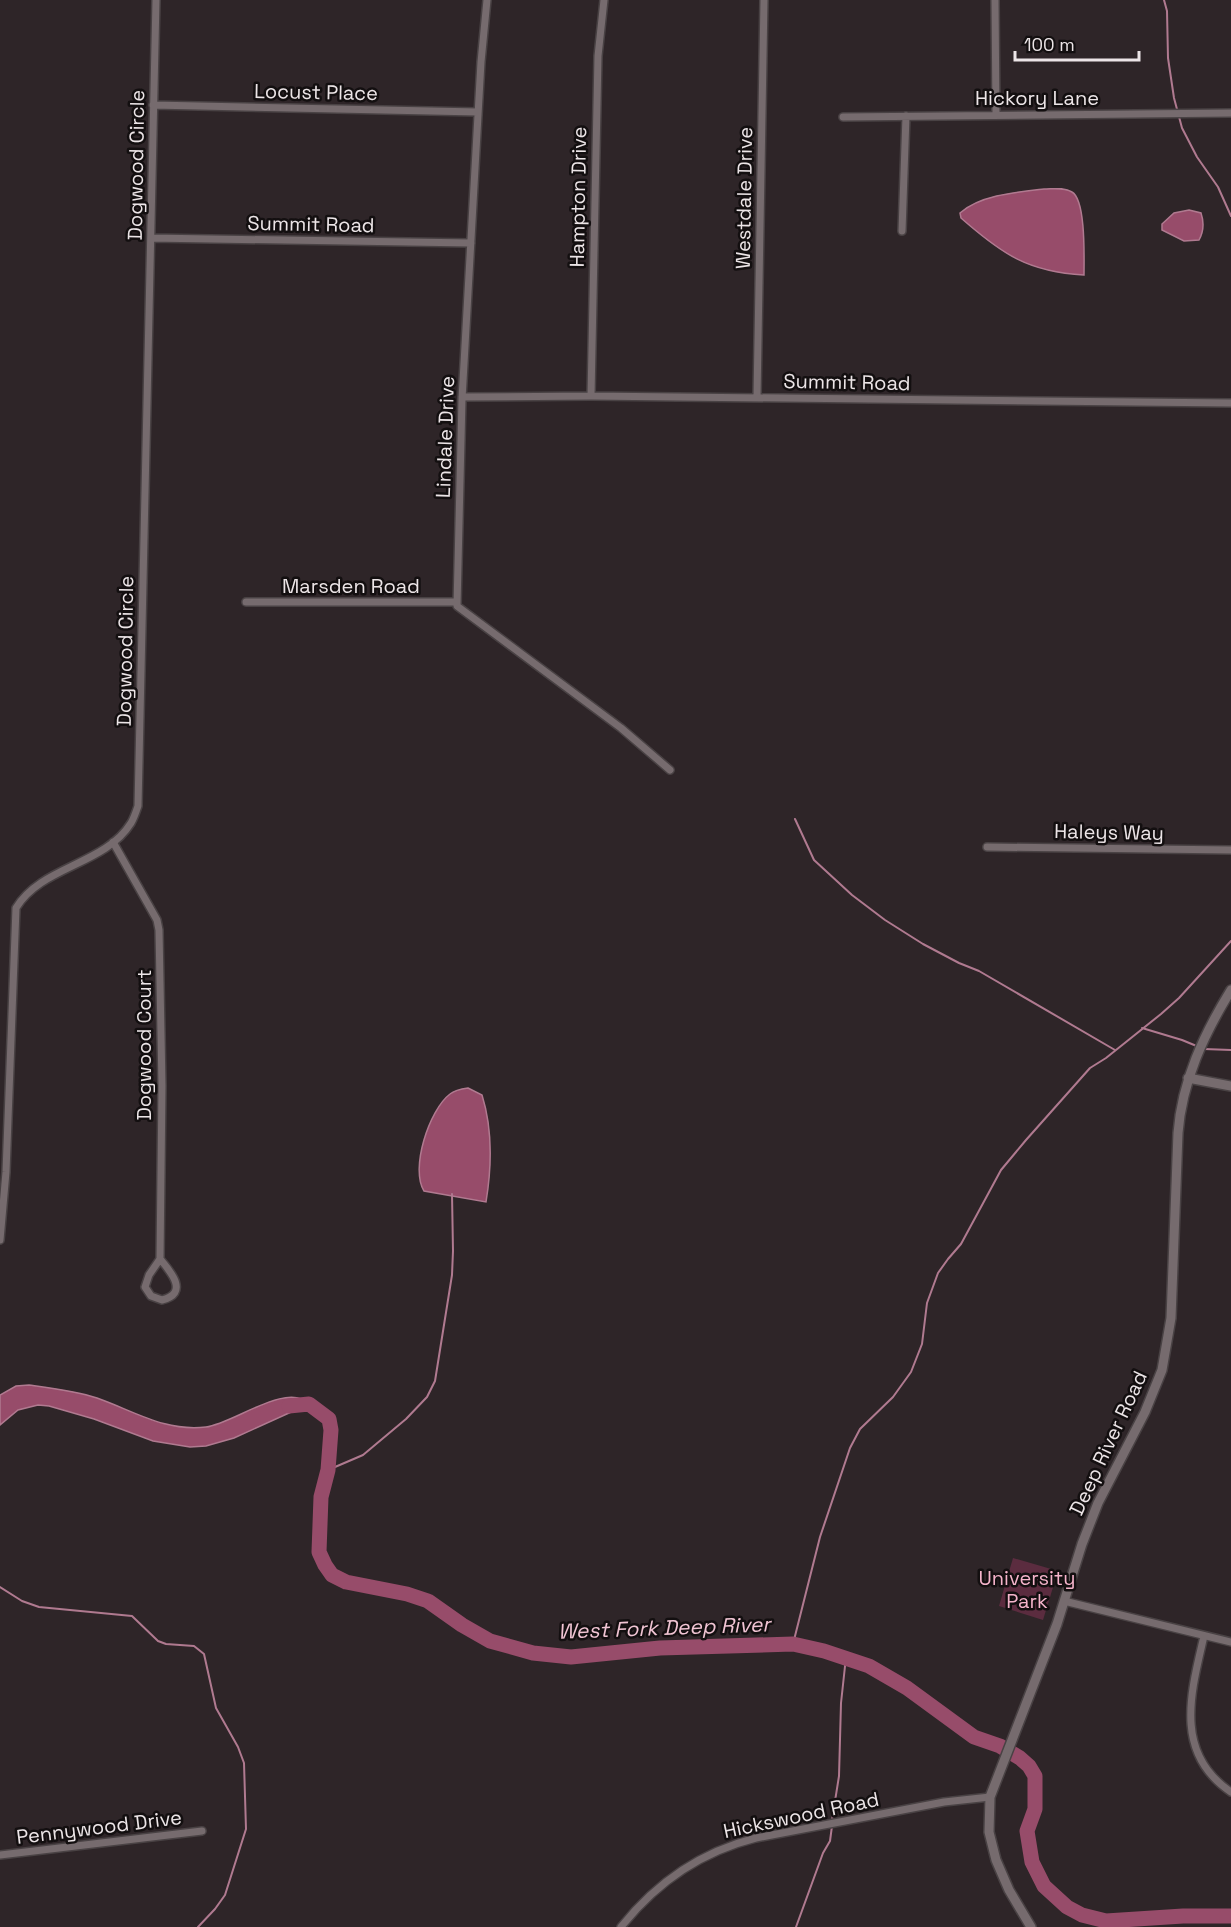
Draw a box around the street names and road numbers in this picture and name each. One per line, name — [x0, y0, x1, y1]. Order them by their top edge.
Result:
street label: Locust Place — [254, 78, 378, 106]
street label: Hickory Lane — [975, 85, 1099, 111]
street label: Dogwood Circle — [122, 89, 150, 241]
street label: Hampton Drive — [564, 126, 592, 268]
street label: Westdale Drive — [730, 127, 758, 269]
street label: Summit Road — [247, 210, 375, 238]
street label: Summit Road — [783, 368, 911, 396]
street label: Lindale Drive — [430, 375, 460, 499]
street label: Marsden Road — [282, 573, 420, 599]
street label: Dogwood Circle — [111, 575, 139, 727]
street label: Haleys Way — [1054, 818, 1164, 846]
street label: Dogwood Court — [131, 969, 157, 1121]
street label: Deep River Road — [1063, 1367, 1153, 1519]
street label: Hickswood Road — [721, 1786, 881, 1844]
street label: Pennywood Drive — [15, 1804, 183, 1850]

